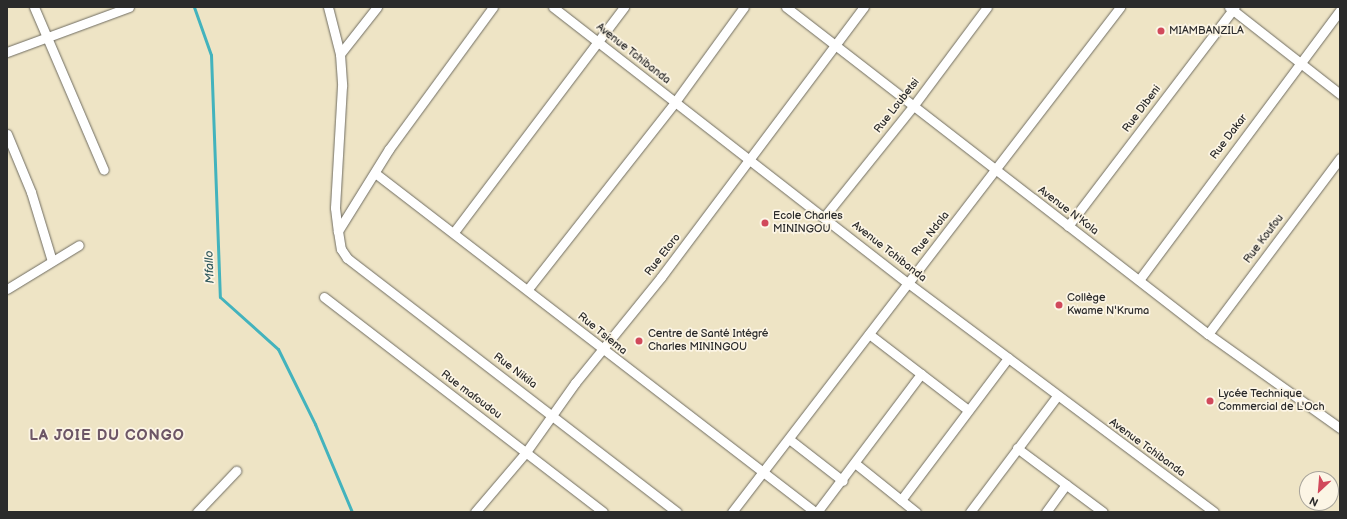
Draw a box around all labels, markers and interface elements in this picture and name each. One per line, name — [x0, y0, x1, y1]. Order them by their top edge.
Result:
street label: Avenue Tchibanda — [593, 21, 673, 87]
place label: MIAMBANZILA — [1169, 24, 1244, 38]
marker: MIAMBANZILA — [1156, 26, 1166, 36]
street label: Rue Loubetsi — [872, 76, 922, 136]
street label: Rue Dibeni — [1120, 83, 1164, 135]
street label: Rue Dakar — [1208, 112, 1250, 162]
street label: Avenue N'Kola — [1035, 184, 1101, 238]
street label: Rue Ndola — [910, 209, 952, 259]
place label: Ecole Charles MININGOU — [773, 210, 843, 236]
street label: Rue Koufou — [1241, 212, 1287, 266]
marker: Ecole Charles MININGOU — [760, 218, 770, 228]
street label: Avenue Tchibanda — [849, 219, 929, 285]
street label: Rue Etoro — [642, 231, 684, 279]
water label: Mfallo — [202, 250, 218, 284]
place label: Collège Kwame N'Kruma — [1067, 292, 1149, 318]
marker: Collège Kwame N'Kruma — [1054, 300, 1064, 310]
street label: Rue Tsiema — [575, 310, 629, 358]
place label: Centre de Santé Intégré Charles MININGOU — [648, 328, 769, 354]
marker: Centre de Santé Intégré Charles MININGOU — [633, 335, 645, 347]
street label: Rue Nikila — [491, 350, 539, 392]
street label: Rue mafoudou — [438, 368, 504, 422]
place label: Lycée Technique Commercial de L'Och — [1218, 388, 1324, 414]
marker: Lycée Technique Commercial de L'Och — [1205, 396, 1215, 406]
street label: Avenue Tchibanda — [1106, 416, 1188, 480]
district label: LA JOIE DU CONGO — [29, 427, 185, 445]
north arrow — [1299, 471, 1339, 511]
text: N — [1307, 494, 1321, 509]

